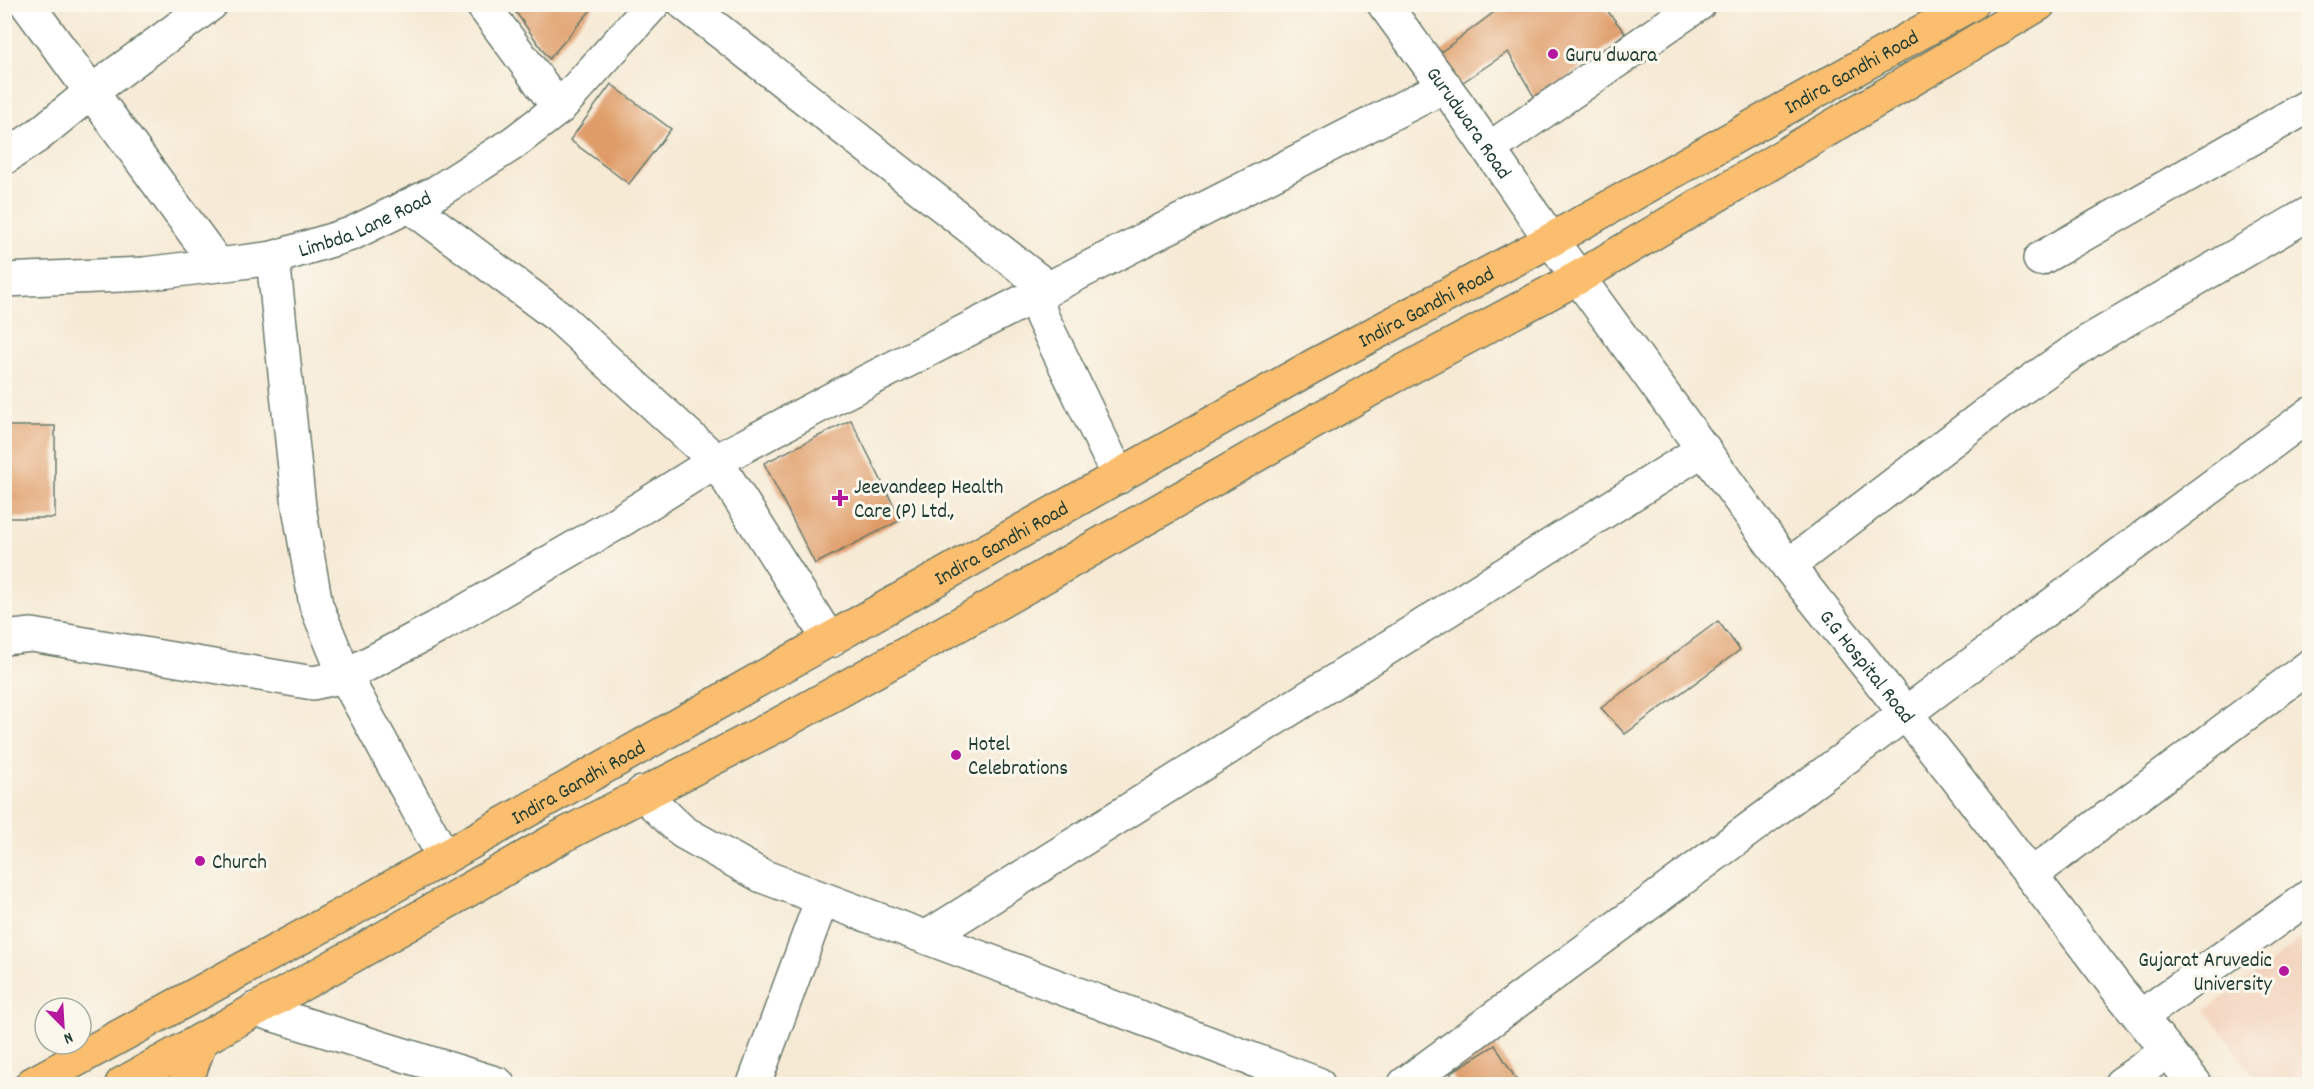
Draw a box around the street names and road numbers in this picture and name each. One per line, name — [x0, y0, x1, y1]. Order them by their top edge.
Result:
street label: Indira Gandhi Road — [1780, 24, 1925, 124]
street label: Gurudwara Road — [1417, 62, 1517, 186]
street label: Limbda Lane Road — [295, 185, 437, 267]
street label: Indira Gandhi Road — [1354, 261, 1500, 357]
street label: Indira Gandhi Road — [930, 495, 1075, 595]
street label: G.G Hospital Road — [1810, 604, 1920, 731]
street label: Indira Gandhi Road — [507, 734, 652, 834]

